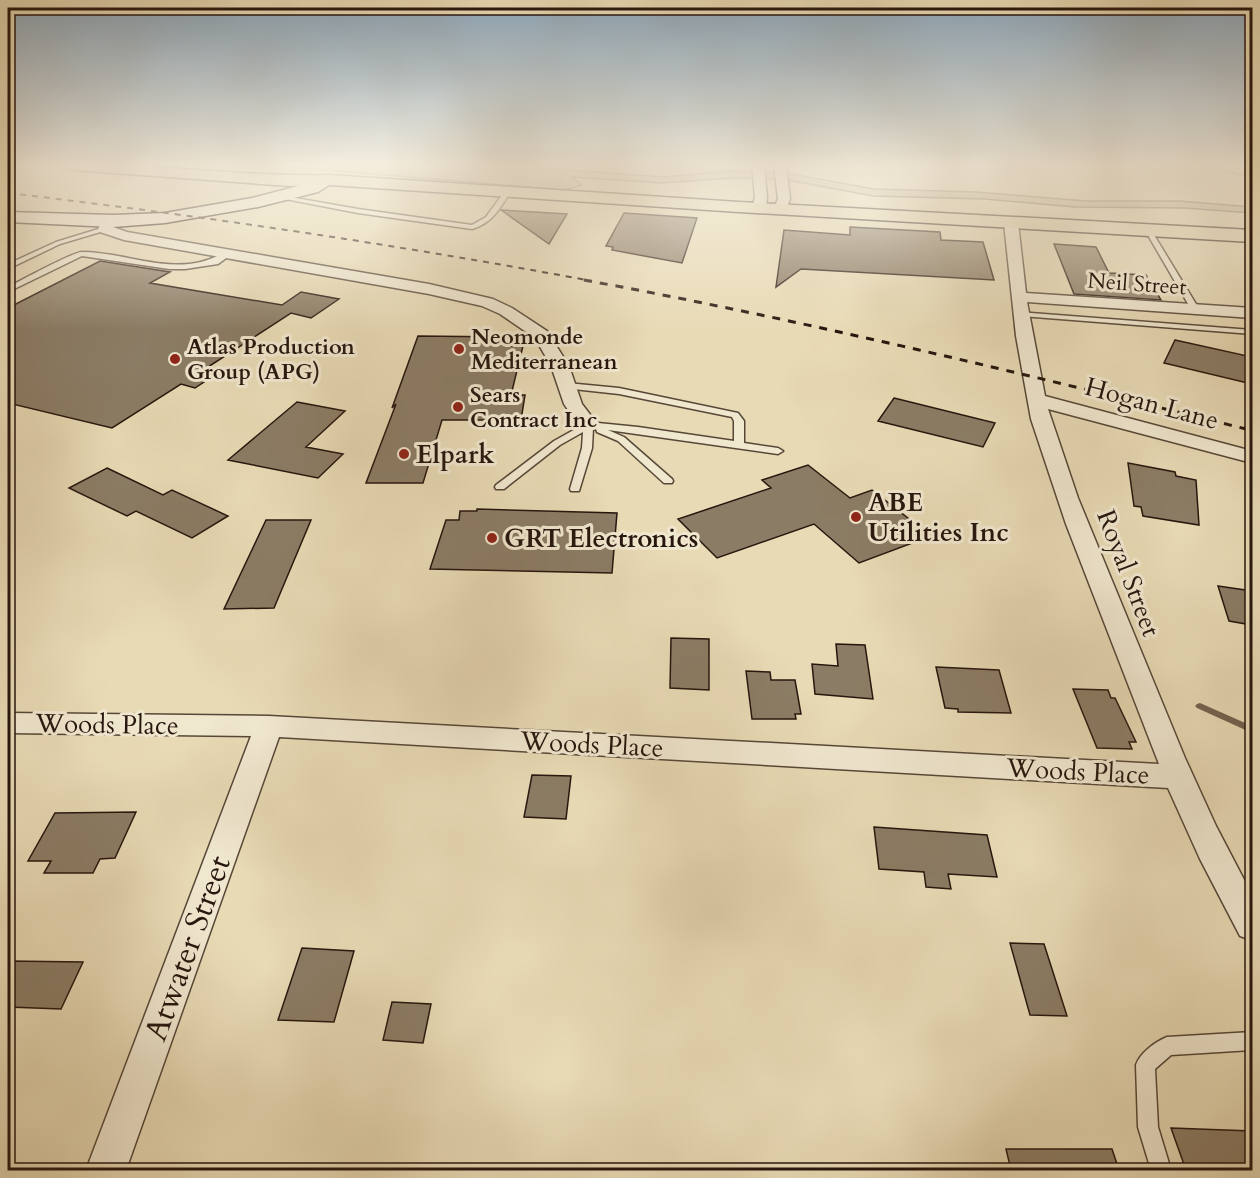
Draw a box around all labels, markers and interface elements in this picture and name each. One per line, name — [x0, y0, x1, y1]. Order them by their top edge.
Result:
street label: Neil Street — [1086, 266, 1188, 302]
place label: Neomonde Mediterranean — [471, 322, 618, 377]
place label: Atlas Production Group (APG) — [187, 332, 355, 387]
marker: Neomonde Mediterranean — [452, 342, 466, 356]
marker: Atlas Production Group (APG) — [168, 352, 182, 366]
street label: Hogan Lane — [1081, 369, 1223, 438]
place label: Sears Contract Inc — [470, 380, 597, 435]
marker: Sears Contract Inc — [451, 400, 465, 414]
place label: Elpark — [416, 437, 495, 472]
marker: Elpark — [397, 447, 411, 461]
place label: ABE Utilities Inc — [868, 485, 1009, 550]
street label: Royal Street — [1088, 505, 1169, 642]
marker: ABE Utilities Inc — [849, 510, 863, 524]
place label: GRT Electronics — [504, 521, 698, 556]
marker: GRT Electronics — [485, 531, 499, 545]
street label: Woods Place — [34, 706, 179, 743]
street label: Woods Place — [519, 723, 664, 766]
street label: Woods Place — [1005, 750, 1150, 793]
street label: Atwater Street — [134, 850, 242, 1047]

